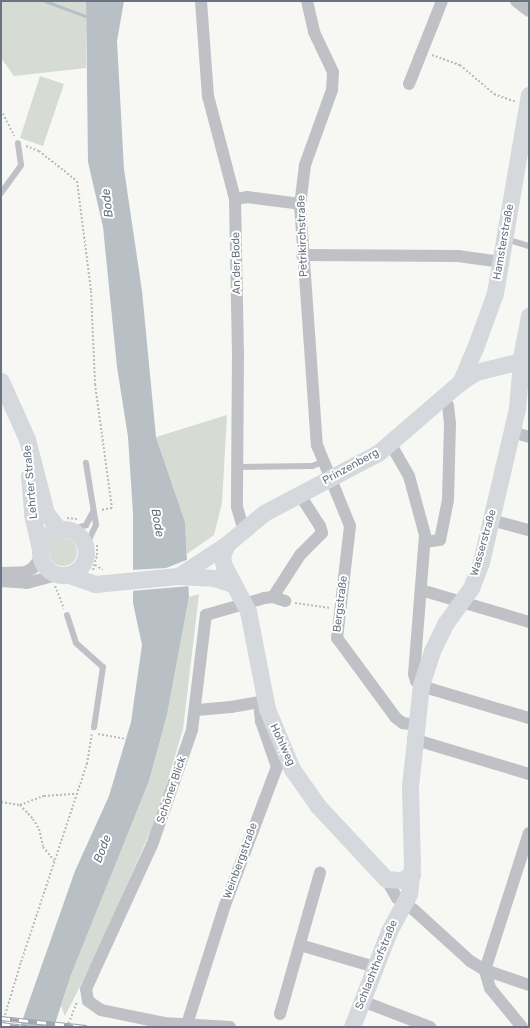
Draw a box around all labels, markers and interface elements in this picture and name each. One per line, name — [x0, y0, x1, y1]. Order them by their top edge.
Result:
water label: Bode — [99, 188, 117, 218]
street label: Petrikirchstraße — [295, 195, 311, 277]
street label: Hamsterstraße — [491, 203, 517, 281]
street label: An der Bode — [230, 232, 244, 294]
street label: Lehrter Straße — [21, 444, 41, 520]
street label: Prinzenberg — [321, 446, 381, 488]
water label: Bode — [147, 508, 167, 538]
street label: Wasserstraße — [468, 508, 500, 578]
street label: Bergstraße — [331, 575, 351, 633]
street label: Hohlweg — [267, 722, 297, 768]
street label: Schöner Blick — [154, 755, 190, 825]
street label: Weinbergstraße — [221, 821, 261, 901]
water label: Bode — [91, 833, 115, 865]
street label: Schlachthofstraße — [353, 918, 401, 1012]

